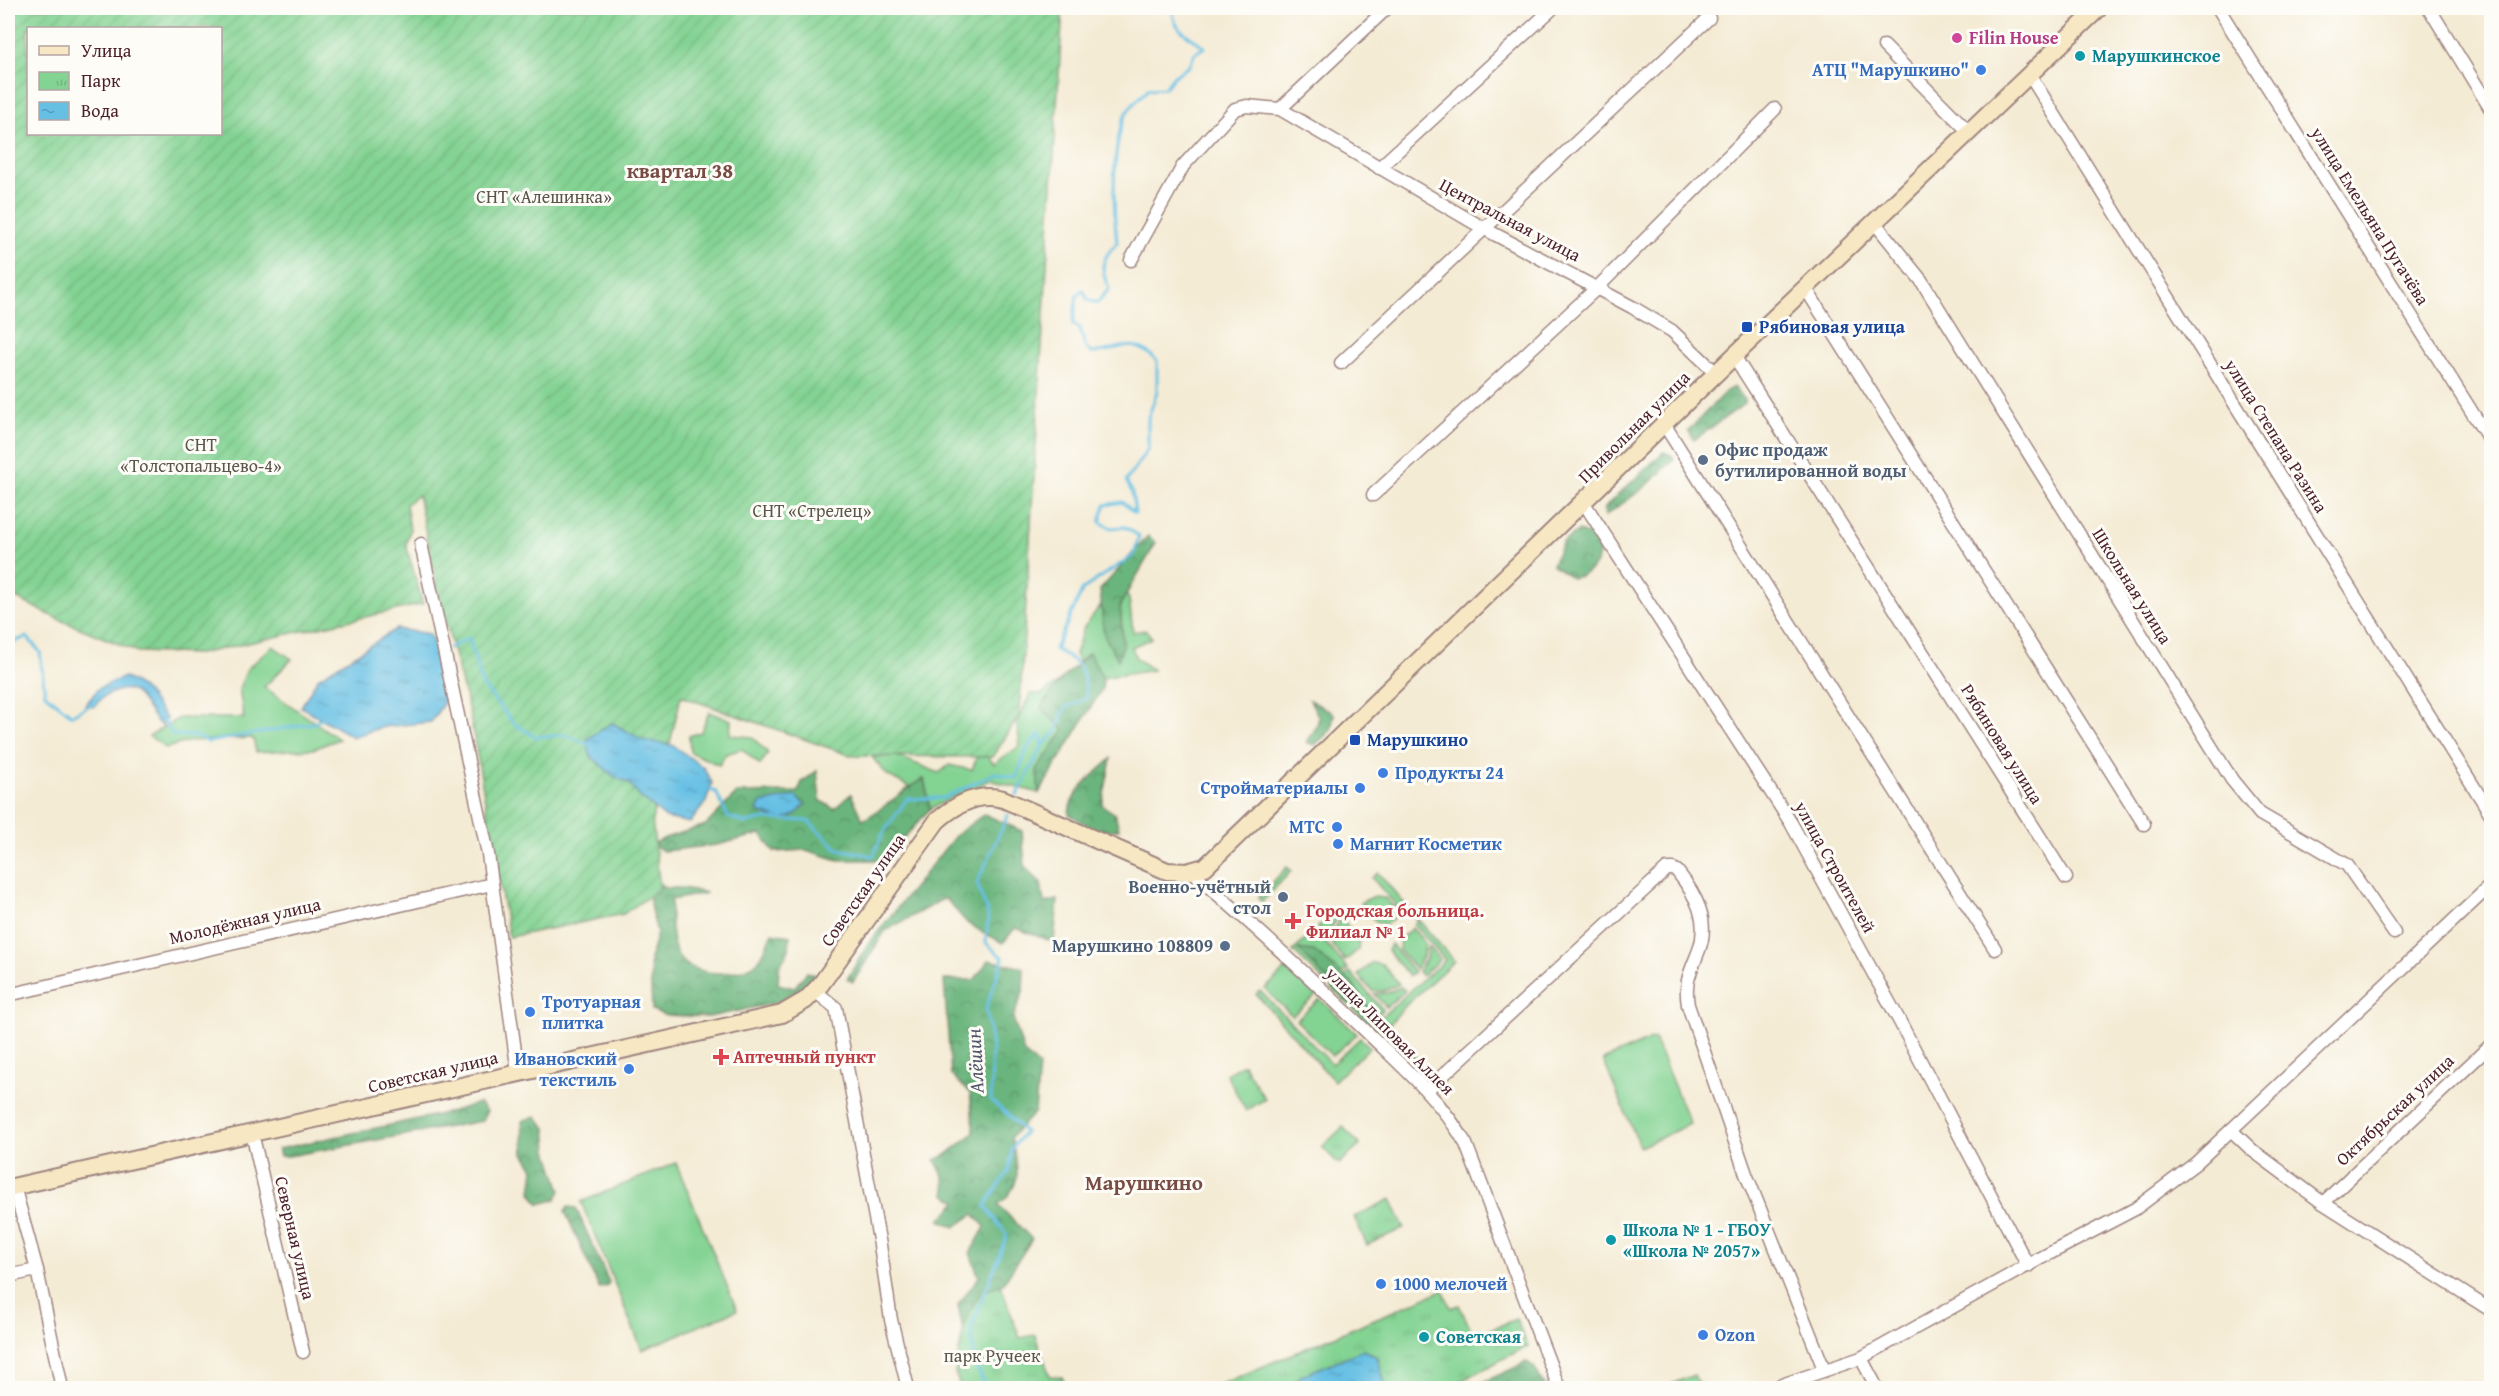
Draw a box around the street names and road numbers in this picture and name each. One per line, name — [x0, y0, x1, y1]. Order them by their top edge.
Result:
street label: улица Емельяна Пугачёва — [2304, 120, 2437, 311]
street label: Центральная улица — [1435, 171, 1586, 268]
street label: улица Степана Разина — [2218, 353, 2335, 518]
street label: Привольная улица — [1571, 364, 1696, 489]
street label: Школьная улица — [2086, 522, 2179, 650]
street label: Рябиновая улица — [1955, 678, 2050, 809]
street label: улица Строителей — [1788, 795, 1883, 938]
street label: Советская улица — [814, 827, 912, 952]
street label: Молодёжная улица — [167, 890, 324, 951]
street label: улица Липовая Аллея — [1319, 959, 1461, 1101]
street label: Советская улица — [365, 1043, 501, 1100]
street label: Октябрьская улица — [2329, 1047, 2460, 1172]
street label: Северная улица — [268, 1174, 323, 1303]

